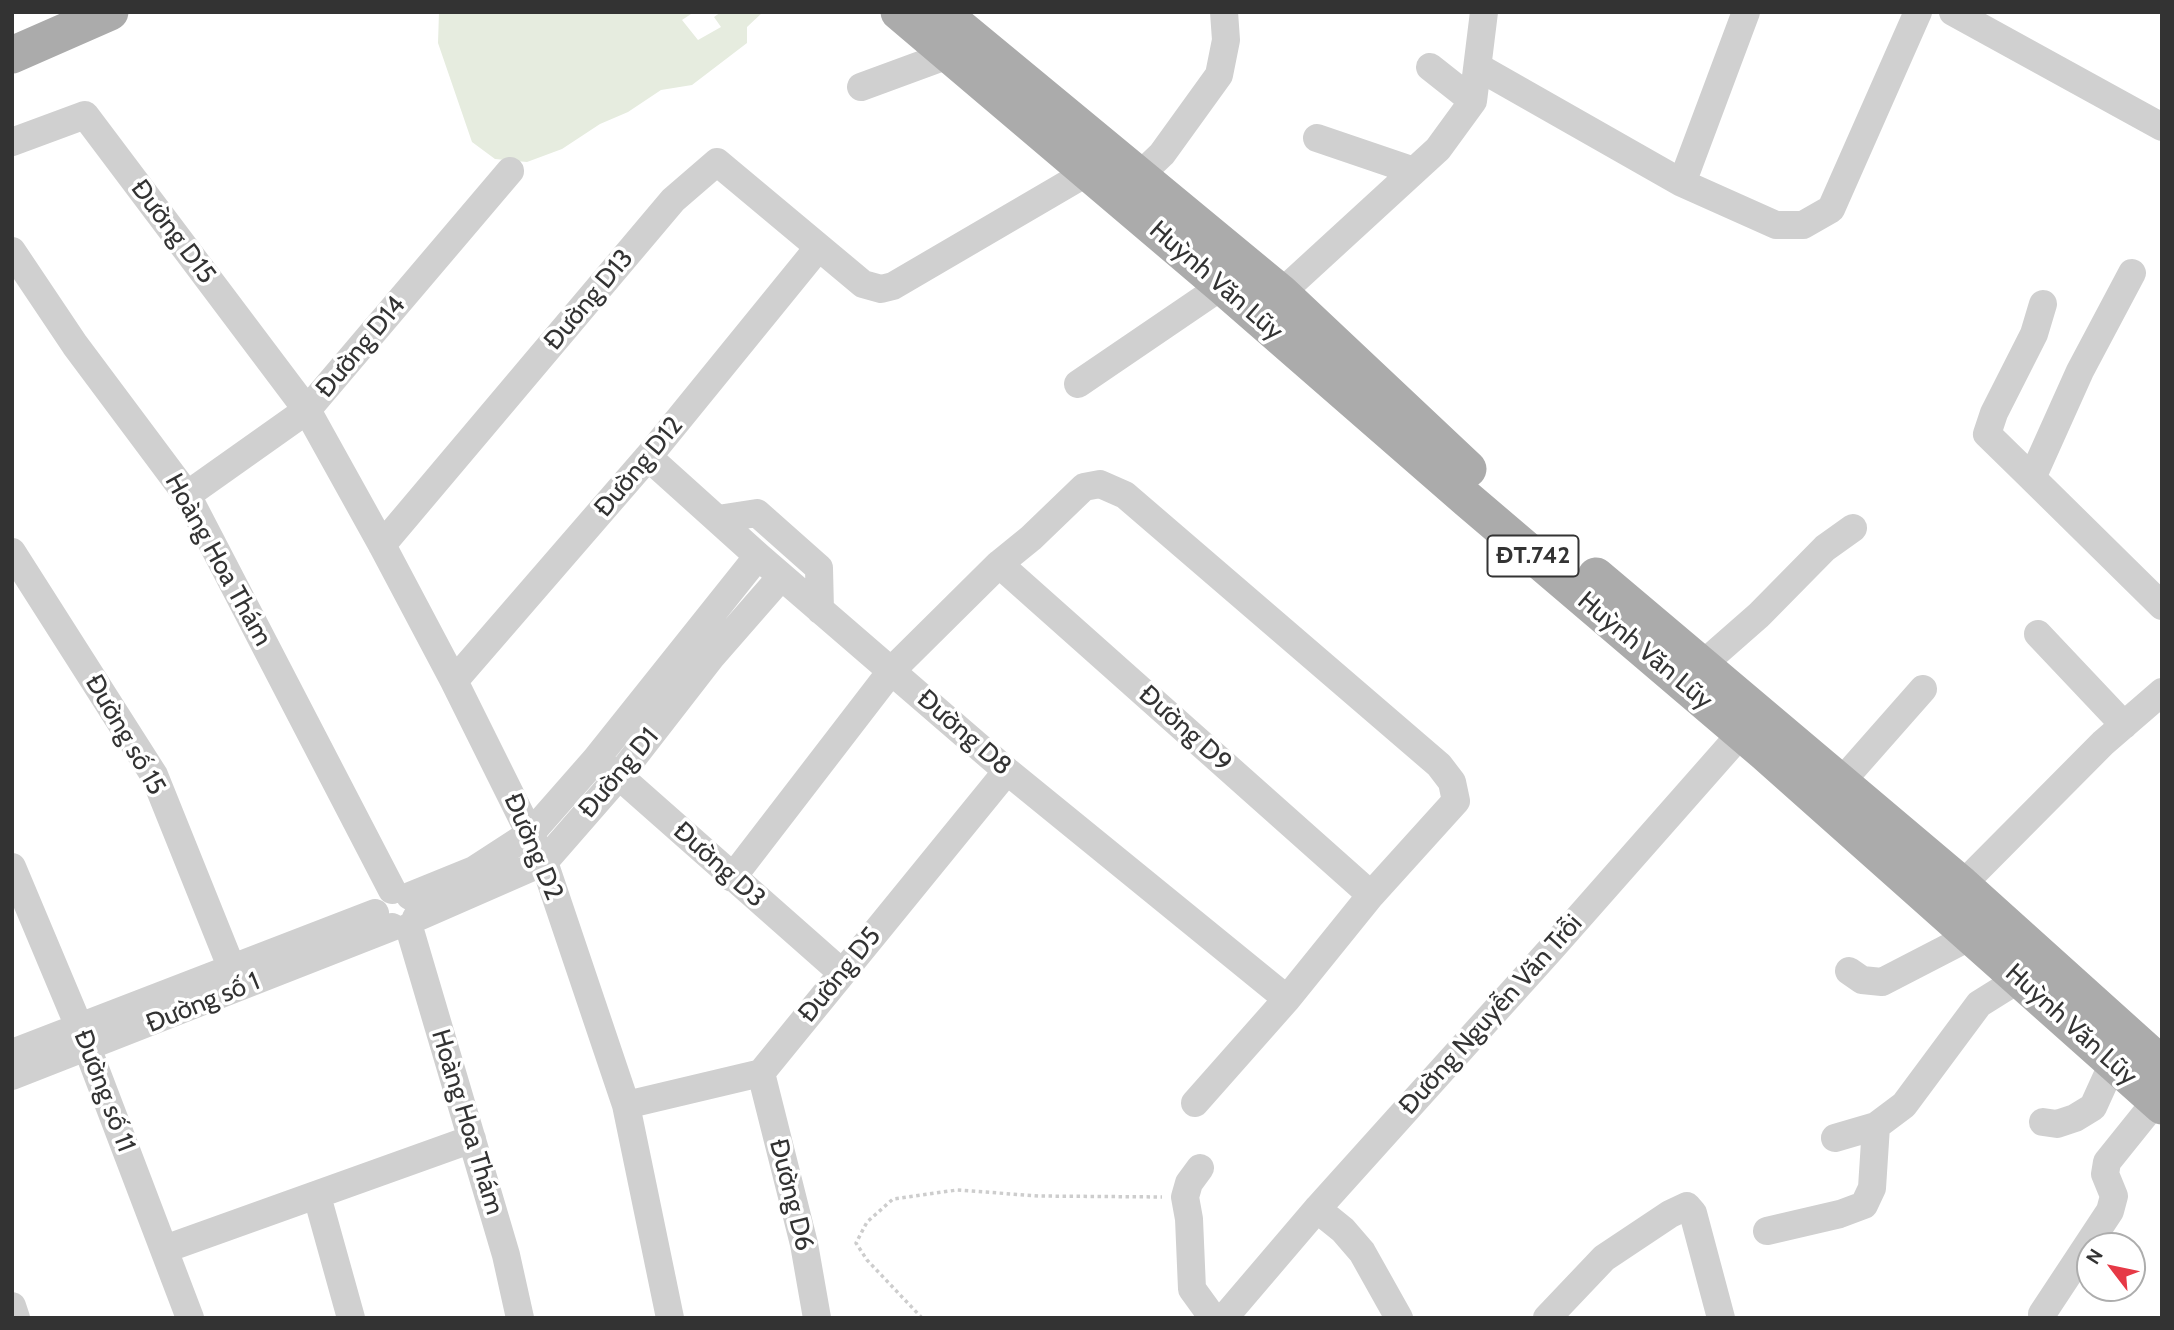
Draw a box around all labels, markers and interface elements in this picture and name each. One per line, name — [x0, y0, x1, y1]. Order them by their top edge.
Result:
street label: Đường D15 — [124, 174, 222, 290]
street label: Huỳnh Văn Lũy — [1143, 215, 1289, 347]
street label: Đường D13 — [538, 243, 640, 357]
street label: Đường D14 — [310, 290, 412, 404]
street label: Đường D12 — [588, 411, 690, 523]
street label: Hoàng Hoa Thám — [158, 469, 278, 651]
road number: ĐT.742 — [1488, 536, 1578, 576]
street label: Huỳnh Văn Lũy — [1571, 586, 1719, 716]
street label: Đường số 15 — [78, 669, 172, 801]
street label: Đường D9 — [1132, 679, 1238, 779]
street label: Đường D8 — [910, 684, 1018, 782]
street label: Đường D1 — [572, 722, 666, 824]
street label: Đường D2 — [497, 789, 569, 905]
street label: Đường D3 — [667, 816, 771, 914]
street label: Đường Nguyễn Văn Trỗi — [1393, 909, 1589, 1121]
street label: Đường D5 — [792, 921, 888, 1029]
street label: Huỳnh Văn Lũy — [1999, 958, 2143, 1092]
street label: Đường số 1 — [142, 966, 264, 1040]
street label: Đường số 11 — [66, 1026, 142, 1156]
street label: Hoàng Hoa Thám — [424, 1026, 510, 1218]
street label: Đường D6 — [762, 1136, 820, 1254]
north arrow — [2076, 1232, 2146, 1302]
text: N — [2081, 1245, 2108, 1268]

